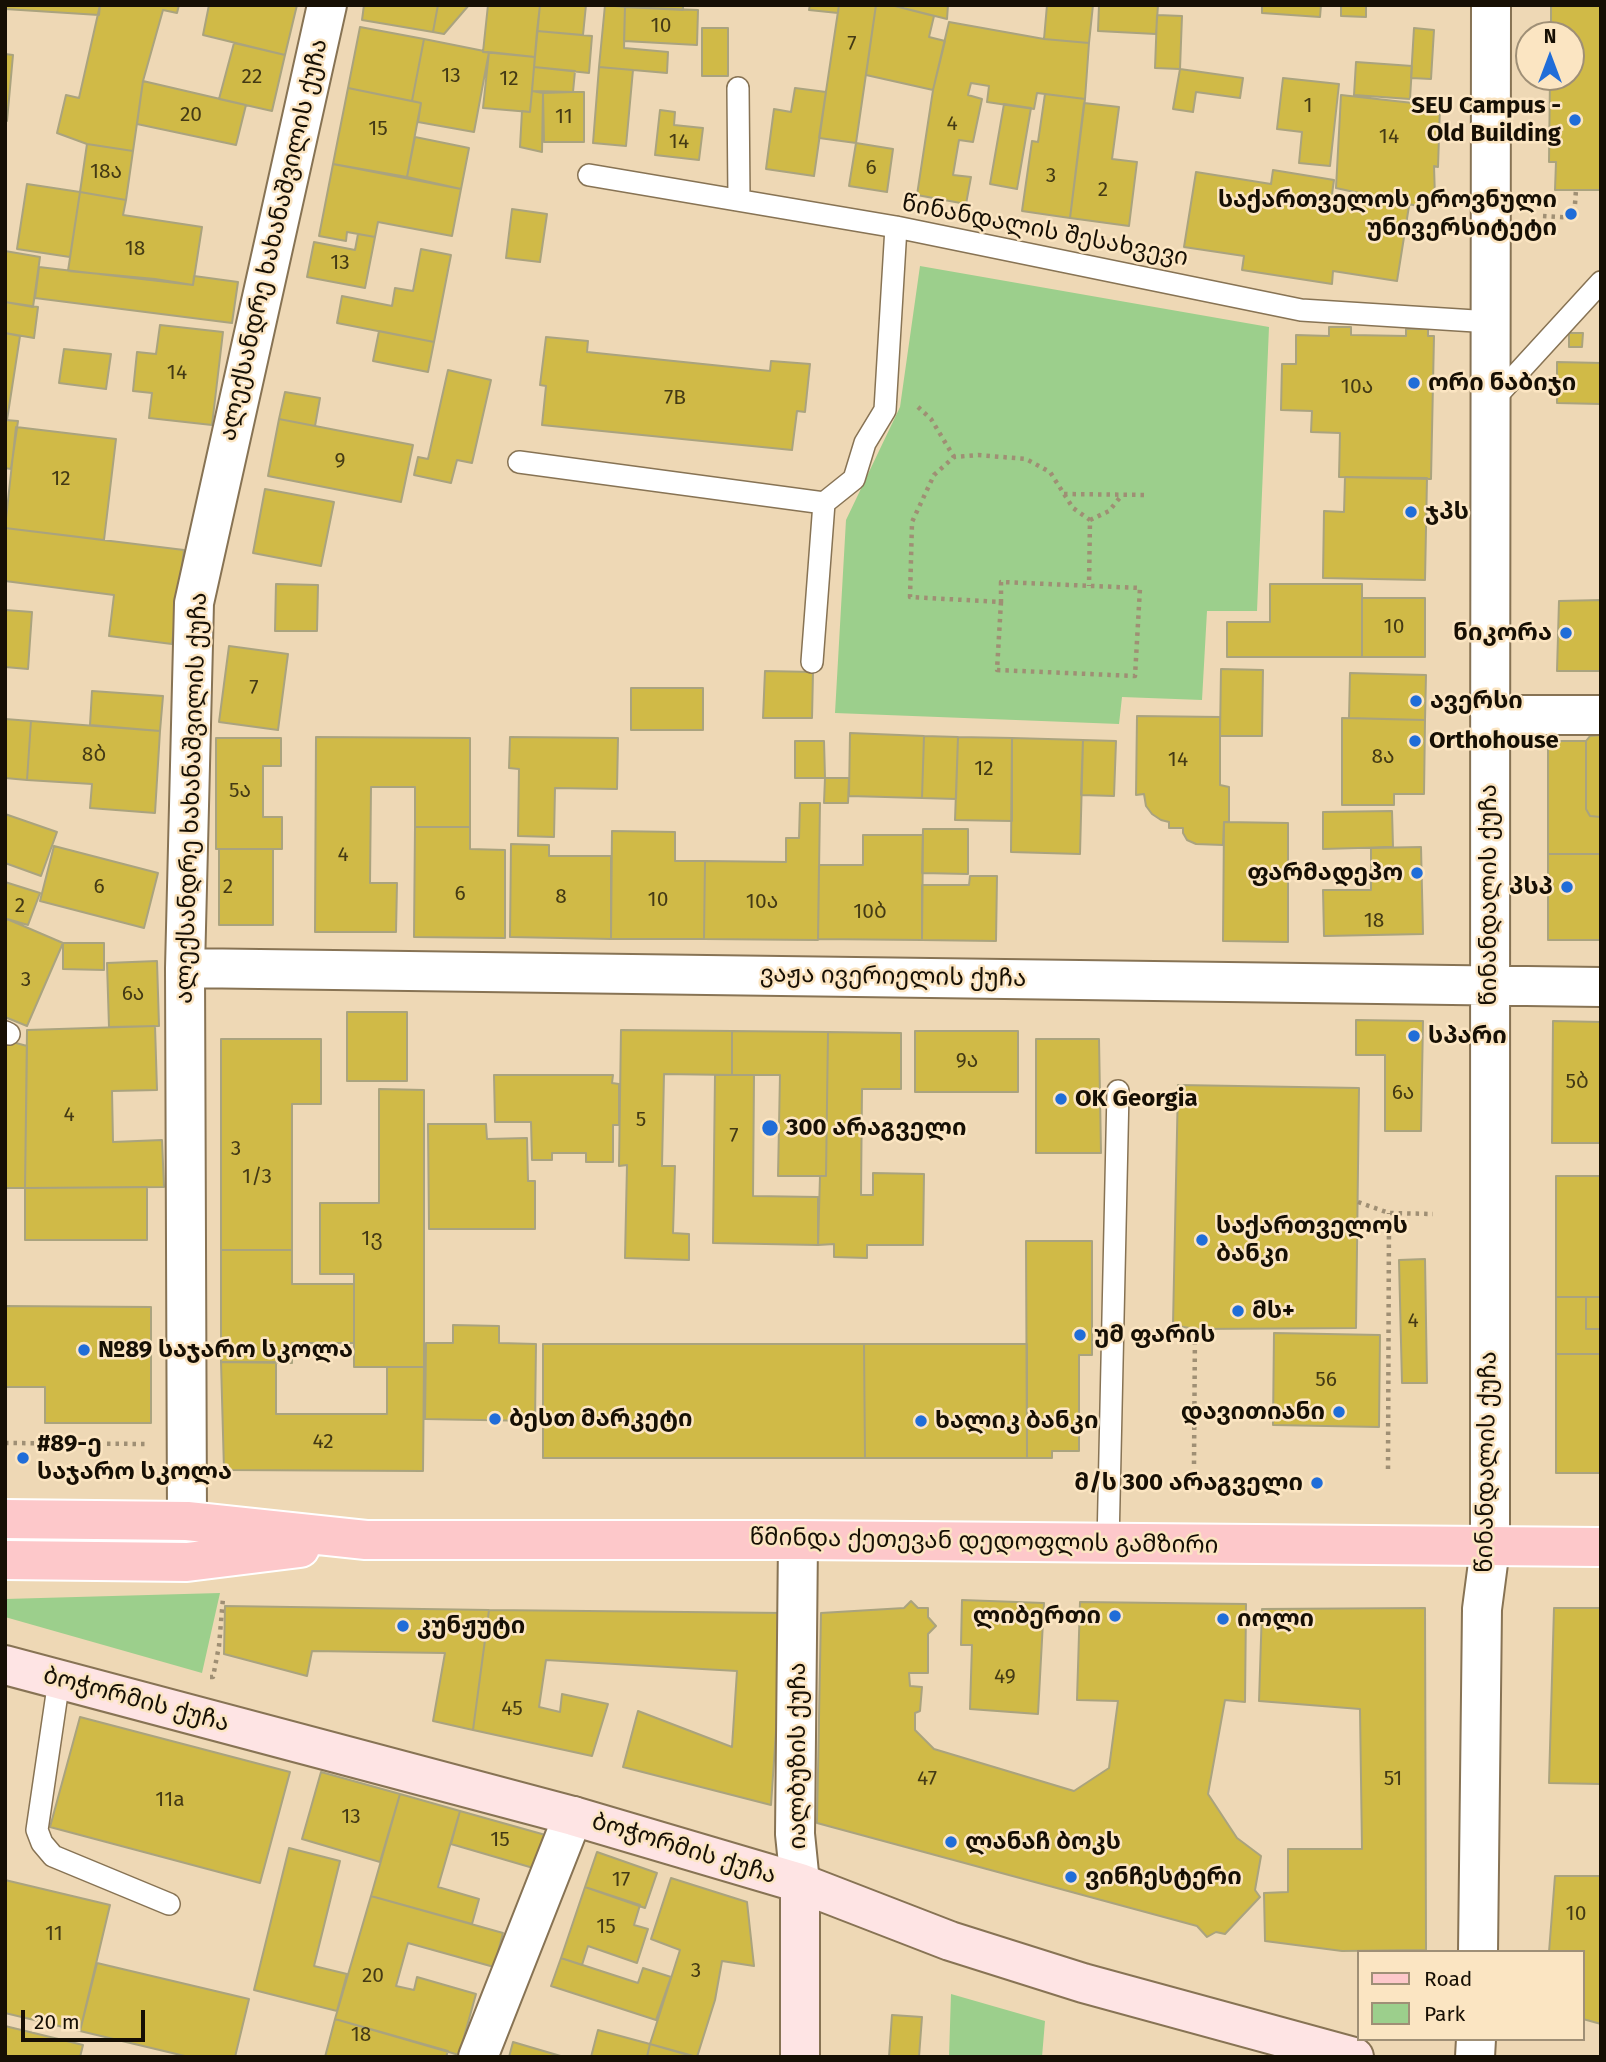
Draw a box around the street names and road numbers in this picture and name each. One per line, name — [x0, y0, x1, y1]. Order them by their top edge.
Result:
street label: ალექსანდრე ხახანაშვილის ქუჩა — [214, 36, 334, 444]
street label: წინანდალის შესახვევი — [899, 189, 1191, 273]
street label: ალექსანდრე ხახანაშვილის ქუჩა — [170, 592, 214, 1004]
street label: წინანდალის ქუჩა — [1475, 784, 1503, 1006]
street label: ვაჟა ივერიელის ქუჩა — [760, 960, 1026, 994]
street label: წინანდალის ქუჩა — [1471, 1351, 1503, 1573]
street label: წმინდა ქეთევან დედოფლის გამზირი — [749, 1524, 1219, 1560]
street label: ბოჭორმის ქუჩა — [40, 1661, 232, 1739]
street label: იალბუზის ქუჩა — [784, 1662, 812, 1850]
street label: ბოჭორმის ქუჩა — [588, 1807, 780, 1891]

